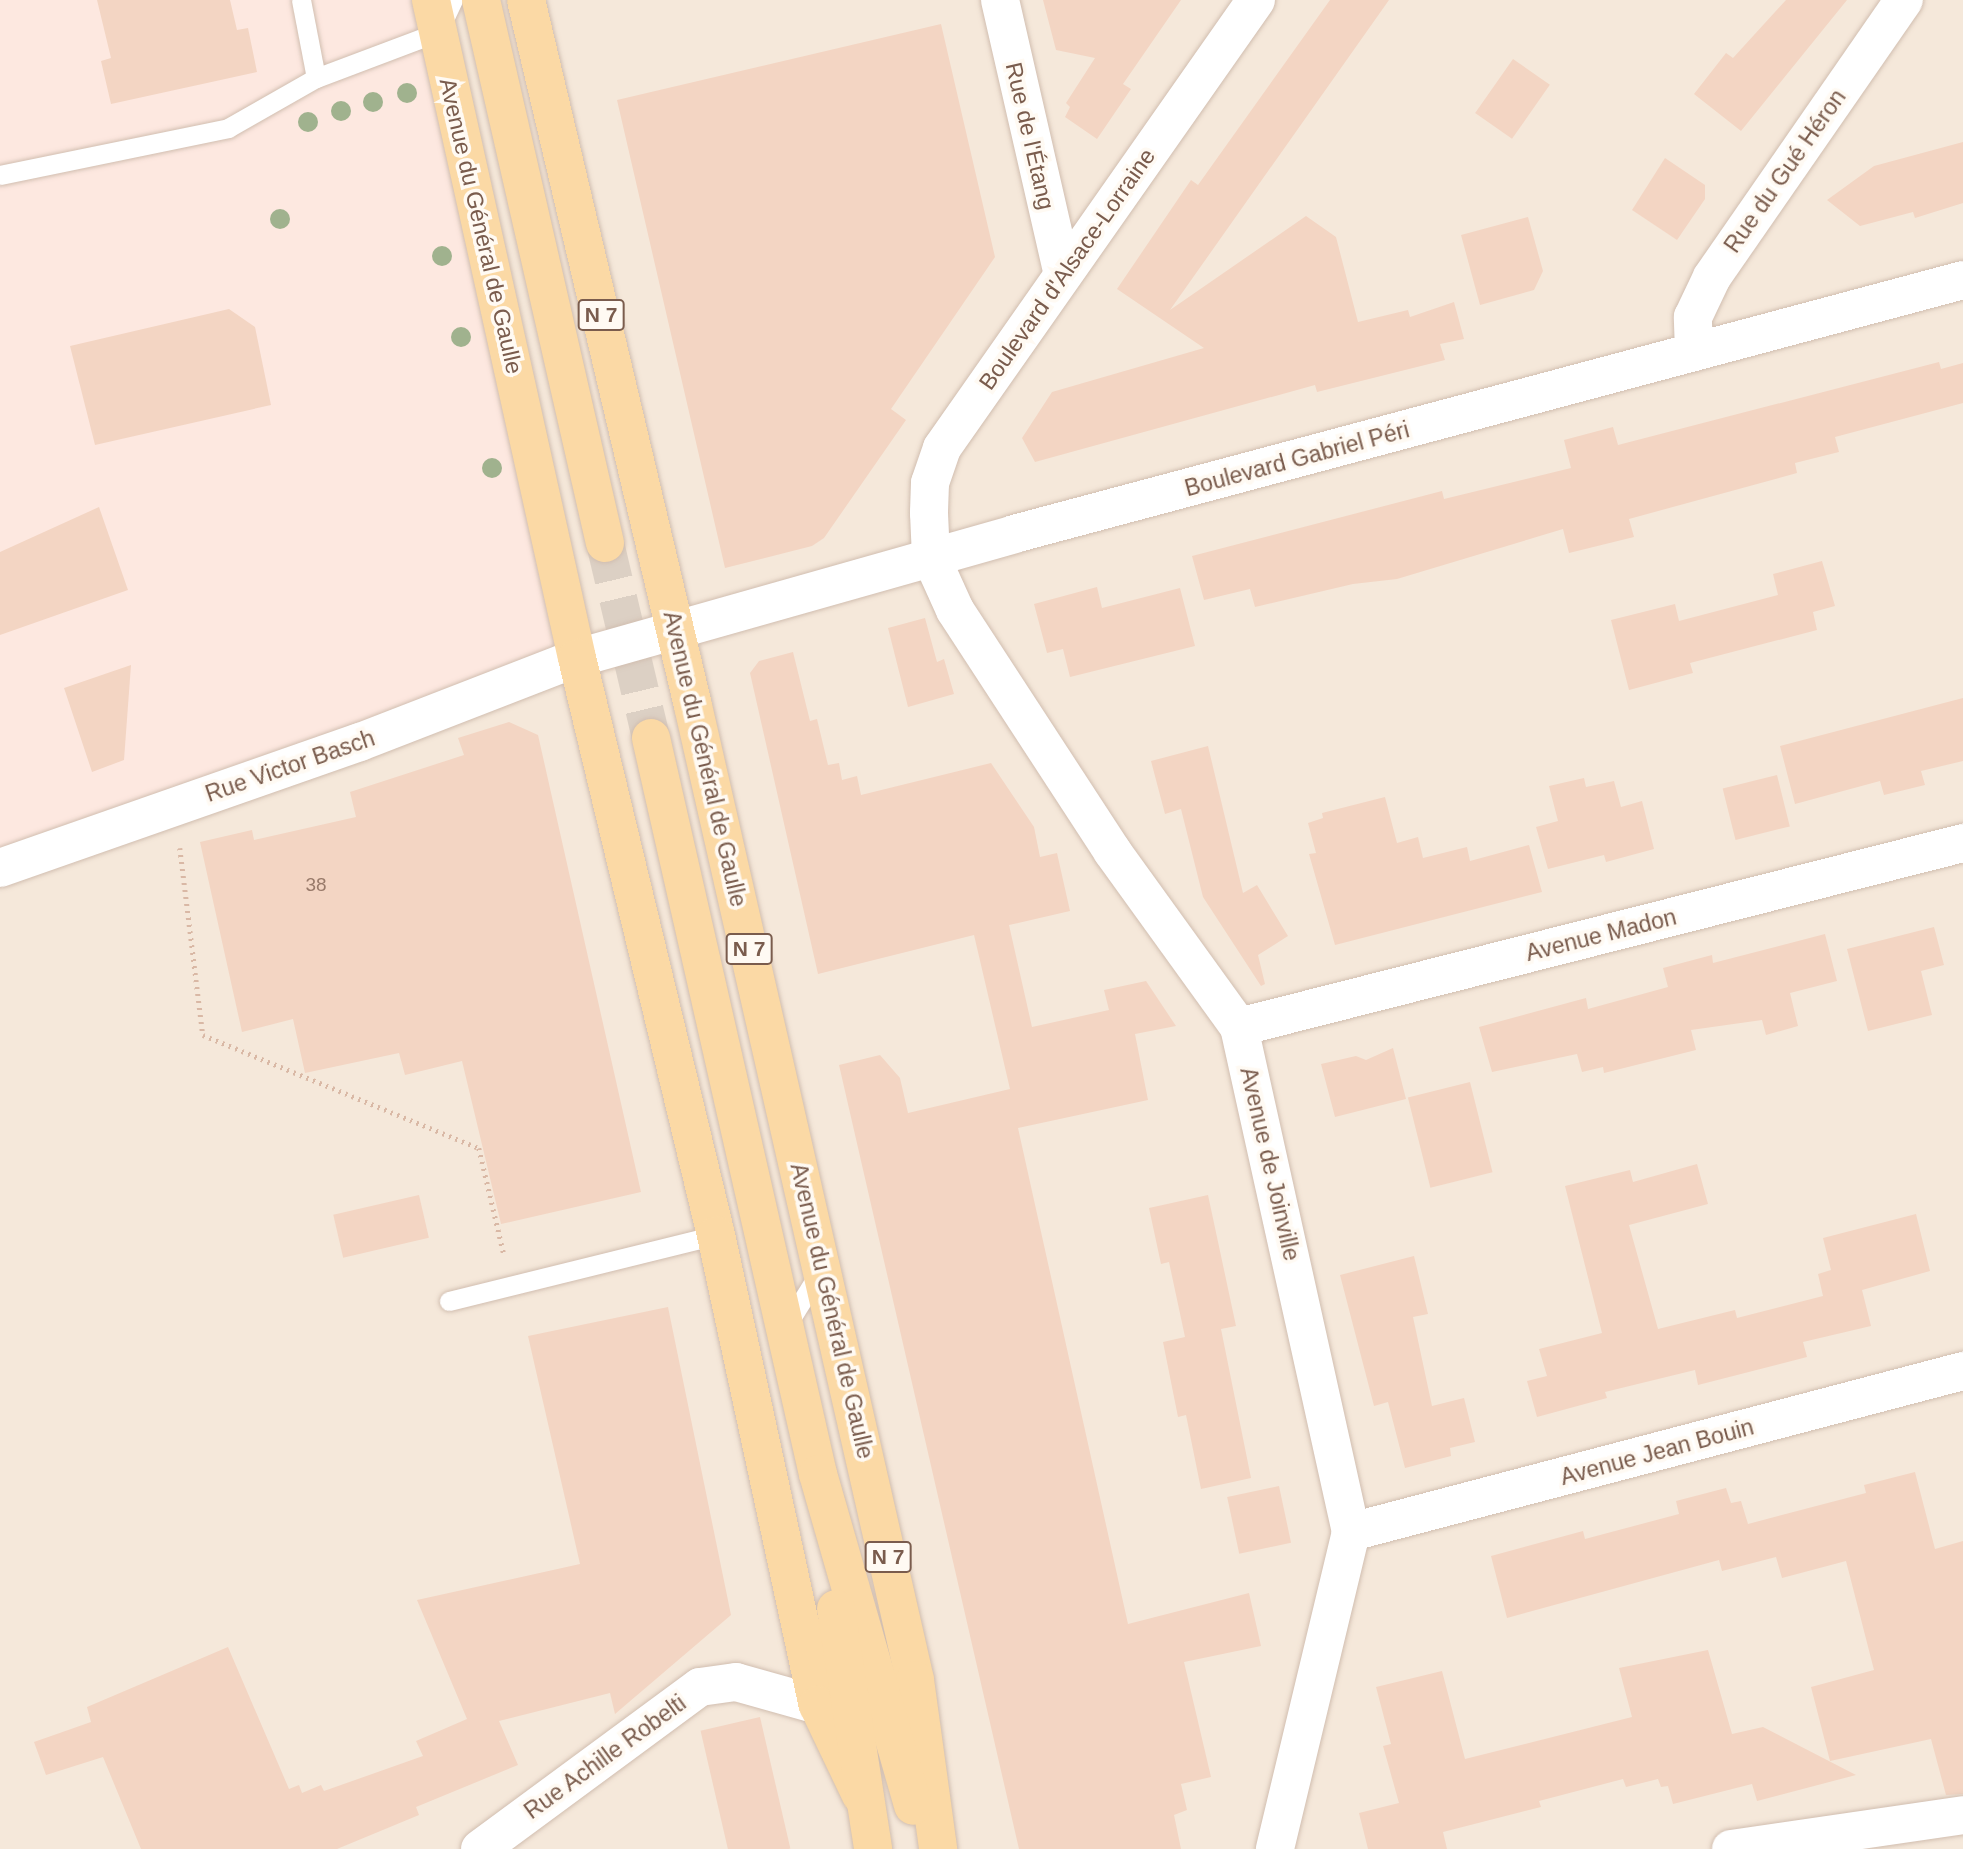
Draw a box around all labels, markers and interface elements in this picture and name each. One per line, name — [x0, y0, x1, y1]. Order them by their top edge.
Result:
street label: Rue de l'Étang — [1000, 60, 1060, 212]
street label: Avenue du Général de Gaulle — [434, 75, 528, 377]
street label: Rue du Gué Héron — [1718, 84, 1852, 258]
street label: Boulevard d'Alsace-Lorraine — [973, 143, 1161, 395]
road number: N 7 — [576, 298, 626, 332]
street label: Boulevard Gabriel Péri — [1182, 416, 1412, 502]
street label: Avenue du Général de Gaulle — [658, 608, 752, 910]
street label: Rue Victor Basch — [202, 724, 378, 808]
house number: 38 — [305, 874, 327, 896]
street label: Avenue Madon — [1523, 903, 1679, 967]
road number: N 7 — [724, 932, 774, 967]
street label: Avenue de Joinville — [1234, 1065, 1306, 1263]
street label: Avenue du Général de Gaulle — [785, 1160, 879, 1462]
street label: Avenue Jean Bouin — [1557, 1413, 1757, 1491]
road number: N 7 — [864, 1540, 912, 1574]
street label: Rue Achille Robelti — [518, 1689, 692, 1825]

